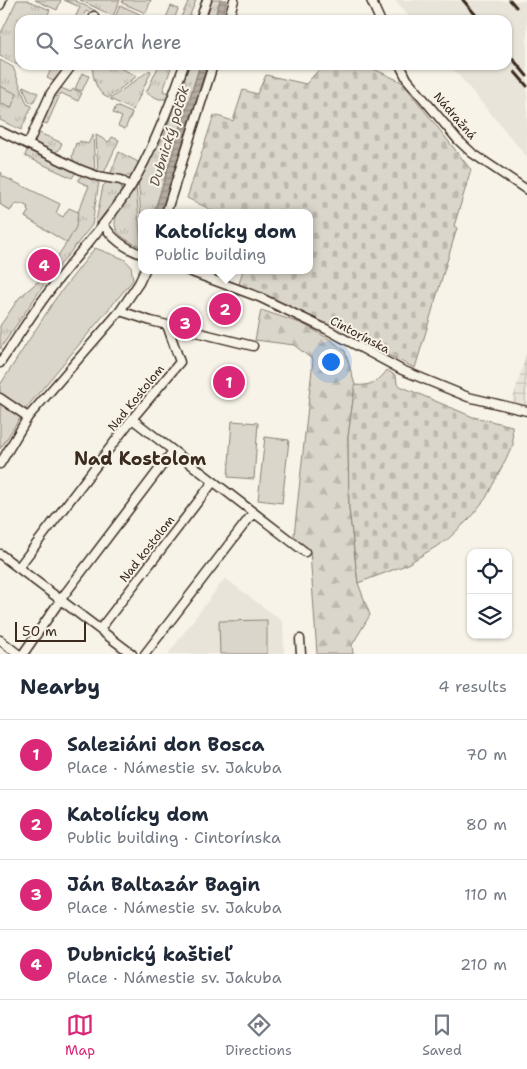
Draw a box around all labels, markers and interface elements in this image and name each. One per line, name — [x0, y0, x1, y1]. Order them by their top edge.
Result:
search box — [15, 15, 512, 70]
icon: search — [33, 29, 61, 57]
text: Search here — [73, 30, 182, 55]
water label: Dubnický potok — [145, 84, 193, 188]
street label: Nádražná — [430, 89, 480, 143]
popup — [138, 209, 313, 274]
text: Katolícky dom — [155, 219, 296, 244]
text: Public building — [155, 244, 266, 265]
pin: 4 — [28, 246, 60, 284]
pin: 2 — [209, 290, 241, 328]
pin: 3 — [169, 304, 201, 342]
street label: Cintorínska — [327, 313, 393, 358]
your location — [318, 349, 344, 375]
street label: Nad Kostolom — [104, 361, 168, 435]
pin: 1 — [213, 363, 245, 401]
district label: Nad Kostolom — [74, 447, 207, 471]
street label: Nad kostolom — [116, 512, 178, 586]
map controls — [467, 549, 512, 639]
button: locate — [467, 549, 512, 594]
button: layers — [467, 594, 512, 639]
scale bar — [15, 619, 86, 642]
text: 50 m — [22, 622, 57, 640]
text: Nearby — [20, 673, 100, 701]
text: 4 results — [438, 676, 507, 697]
text: Saleziáni don Bosca — [67, 732, 265, 757]
text: 1 — [32, 744, 40, 765]
text: 70 m — [466, 744, 507, 765]
text: Place · Námestie sv. Jakuba — [67, 757, 282, 778]
text: Katolícky dom — [67, 802, 209, 827]
text: 2 — [30, 814, 42, 835]
text: 80 m — [466, 814, 507, 835]
text: Public building · Cintorínska — [67, 827, 281, 848]
text: Ján Baltazár Bagin — [67, 872, 260, 897]
text: 3 — [30, 884, 42, 905]
text: 110 m — [464, 884, 507, 905]
text: Place · Námestie sv. Jakuba — [67, 897, 282, 918]
text: Dubnický kaštieľ — [67, 942, 231, 967]
text: 4 — [30, 954, 42, 975]
text: 210 m — [460, 954, 507, 975]
text: Place · Námestie sv. Jakuba — [67, 967, 282, 988]
tab: Map — [65, 1011, 95, 1059]
tab: Directions — [225, 1011, 292, 1059]
tab: Saved — [422, 1011, 462, 1059]

